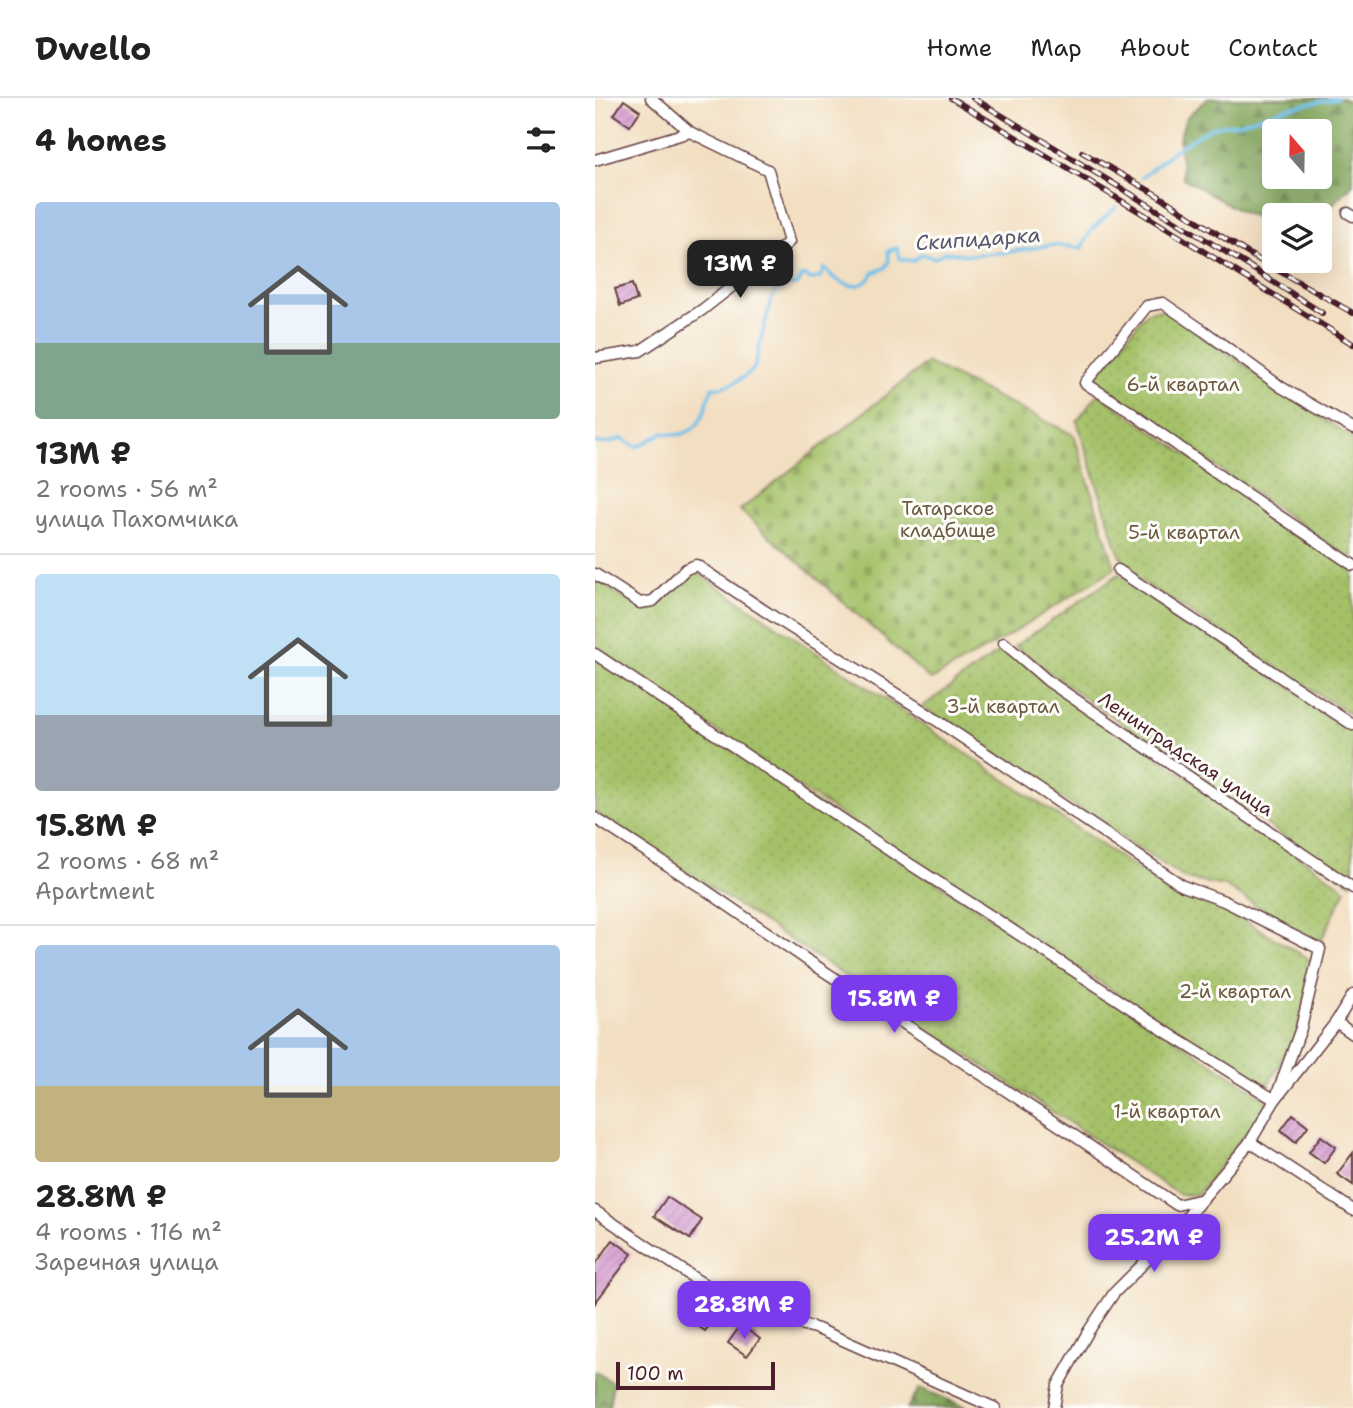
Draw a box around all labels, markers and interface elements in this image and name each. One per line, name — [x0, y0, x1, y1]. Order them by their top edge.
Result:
text: Dwello — [35, 26, 151, 71]
text: Home — [926, 32, 992, 64]
text: Map — [1030, 32, 1082, 64]
text: About — [1120, 32, 1190, 64]
text: Contact — [1228, 32, 1318, 64]
north arrow — [1262, 119, 1332, 189]
map controls — [1262, 119, 1332, 273]
text: 4 homes — [35, 120, 167, 161]
icon: filters — [522, 121, 560, 159]
button: layers — [1262, 203, 1332, 273]
water label: Скипидарка — [915, 221, 1041, 257]
pin: 13M ₽ — [691, 240, 789, 300]
icon: home — [235, 247, 361, 373]
text: 13M ₽ — [703, 248, 777, 278]
park label: 6-й квартал — [1126, 372, 1240, 397]
text: 13M ₽ — [35, 433, 131, 474]
text: 2 rooms · 56 m² — [35, 474, 218, 504]
park label: Татарское кладбище — [900, 496, 996, 543]
text: улица Пахомчика — [35, 504, 238, 534]
park label: 5-й квартал — [1128, 520, 1240, 545]
icon: home — [235, 619, 361, 745]
street label: Ленинградская улица — [1094, 686, 1278, 822]
park label: 3-й квартал — [946, 694, 1060, 719]
text: 15.8M ₽ — [35, 805, 157, 846]
text: 2 rooms · 68 m² — [35, 846, 219, 876]
text: Apartment — [35, 876, 155, 906]
pin: 15.8M ₽ — [829, 976, 959, 1035]
park label: 2-й квартал — [1179, 979, 1291, 1004]
text: 15.8M ₽ — [847, 983, 941, 1013]
icon: home — [235, 990, 361, 1116]
park label: 1-й квартал — [1113, 1099, 1221, 1124]
text: 28.8M ₽ — [35, 1176, 167, 1217]
pin: 25.2M ₽ — [1089, 1214, 1219, 1274]
text: 4 rooms · 116 m² — [35, 1217, 222, 1247]
text: 25.2M ₽ — [1104, 1222, 1204, 1252]
text: Заречная улица — [35, 1247, 218, 1277]
pin: 28.8M ₽ — [679, 1282, 809, 1341]
text: 28.8M ₽ — [693, 1289, 795, 1319]
scale bar — [616, 1359, 775, 1391]
text: 100 m — [627, 1361, 684, 1386]

